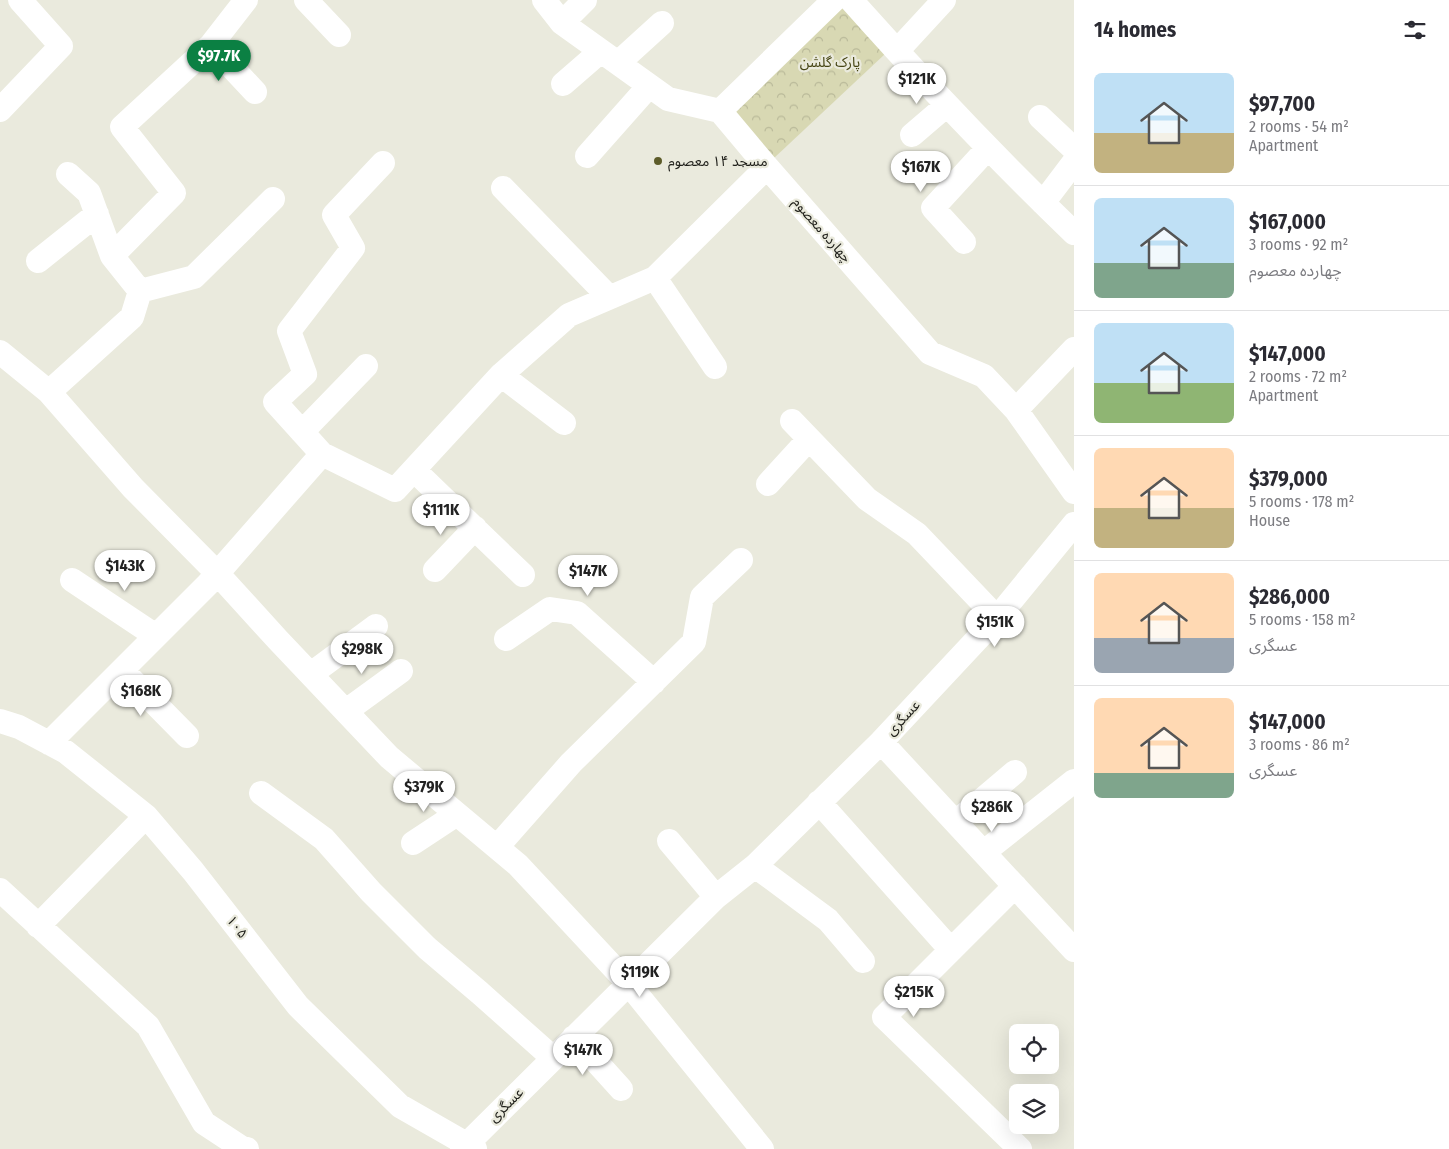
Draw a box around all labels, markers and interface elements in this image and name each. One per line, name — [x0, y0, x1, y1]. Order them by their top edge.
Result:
icon: filters — [1401, 16, 1429, 44]
text: 14 homes — [1094, 17, 1176, 43]
pin: $97.7K — [178, 39, 260, 82]
text: $97.7K — [198, 46, 240, 65]
park label: پارک گلشن — [800, 54, 860, 72]
pin: $121K — [882, 62, 952, 105]
text: $121K — [898, 69, 936, 88]
text: $97,700 — [1249, 91, 1315, 117]
icon: home — [1134, 93, 1194, 153]
text: 2 rooms · 54 m² — [1249, 117, 1349, 136]
text: Apartment — [1249, 136, 1318, 155]
pin: $167K — [886, 150, 956, 193]
place label: مسجد ۱۴ معصوم — [668, 153, 768, 172]
marker: مسجد ۱۴ معصوم — [652, 155, 664, 167]
text: $167K — [902, 157, 940, 176]
street label: چهارده معصوم — [787, 194, 855, 267]
text: $167,000 — [1249, 209, 1326, 235]
icon: home — [1134, 218, 1194, 278]
text: 3 rooms · 92 m² — [1249, 235, 1348, 254]
text: چهارده معصوم — [1249, 261, 1342, 280]
text: $147,000 — [1249, 341, 1326, 367]
icon: home — [1134, 343, 1194, 403]
text: 2 rooms · 72 m² — [1249, 367, 1347, 386]
text: Apartment — [1249, 386, 1318, 405]
text: $379,000 — [1249, 466, 1328, 492]
icon: home — [1134, 468, 1194, 528]
text: 5 rooms · 178 m² — [1249, 492, 1354, 511]
pin: $111K — [406, 494, 476, 536]
text: $111K — [423, 500, 459, 519]
text: House — [1249, 511, 1290, 530]
pin: $143K — [90, 550, 160, 592]
pin: $147K — [553, 554, 623, 597]
text: $143K — [105, 556, 145, 575]
text: $147K — [569, 561, 607, 580]
text: $286,000 — [1249, 584, 1330, 610]
icon: home — [1134, 593, 1194, 653]
pin: $151K — [960, 606, 1030, 648]
text: 5 rooms · 158 m² — [1249, 610, 1355, 629]
text: $151K — [976, 612, 1014, 631]
pin: $298K — [327, 632, 397, 675]
text: عسگری — [1249, 636, 1297, 655]
text: $298K — [341, 639, 383, 658]
pin: $168K — [106, 674, 176, 717]
text: $168K — [121, 681, 161, 700]
street label: عسگری — [882, 697, 924, 739]
text: $147,000 — [1249, 709, 1326, 735]
icon: home — [1134, 718, 1194, 778]
text: 3 rooms · 86 m² — [1249, 735, 1350, 754]
text: عسگری — [1249, 761, 1297, 780]
pin: $379K — [389, 770, 459, 813]
text: $379K — [404, 777, 444, 796]
pin: $286K — [957, 790, 1027, 833]
text: $286K — [971, 797, 1013, 816]
street label: ۱۰۵ — [223, 912, 251, 942]
pin: $119K — [605, 956, 675, 998]
text: $119K — [621, 962, 659, 981]
pin: $215K — [879, 976, 949, 1018]
text: $215K — [895, 982, 933, 1001]
map controls — [1009, 1024, 1059, 1134]
button: locate — [1009, 1024, 1059, 1074]
pin: $147K — [548, 1034, 618, 1076]
text: $147K — [564, 1040, 602, 1059]
street label: عسگری — [485, 1084, 527, 1126]
button: layers — [1009, 1084, 1059, 1134]

